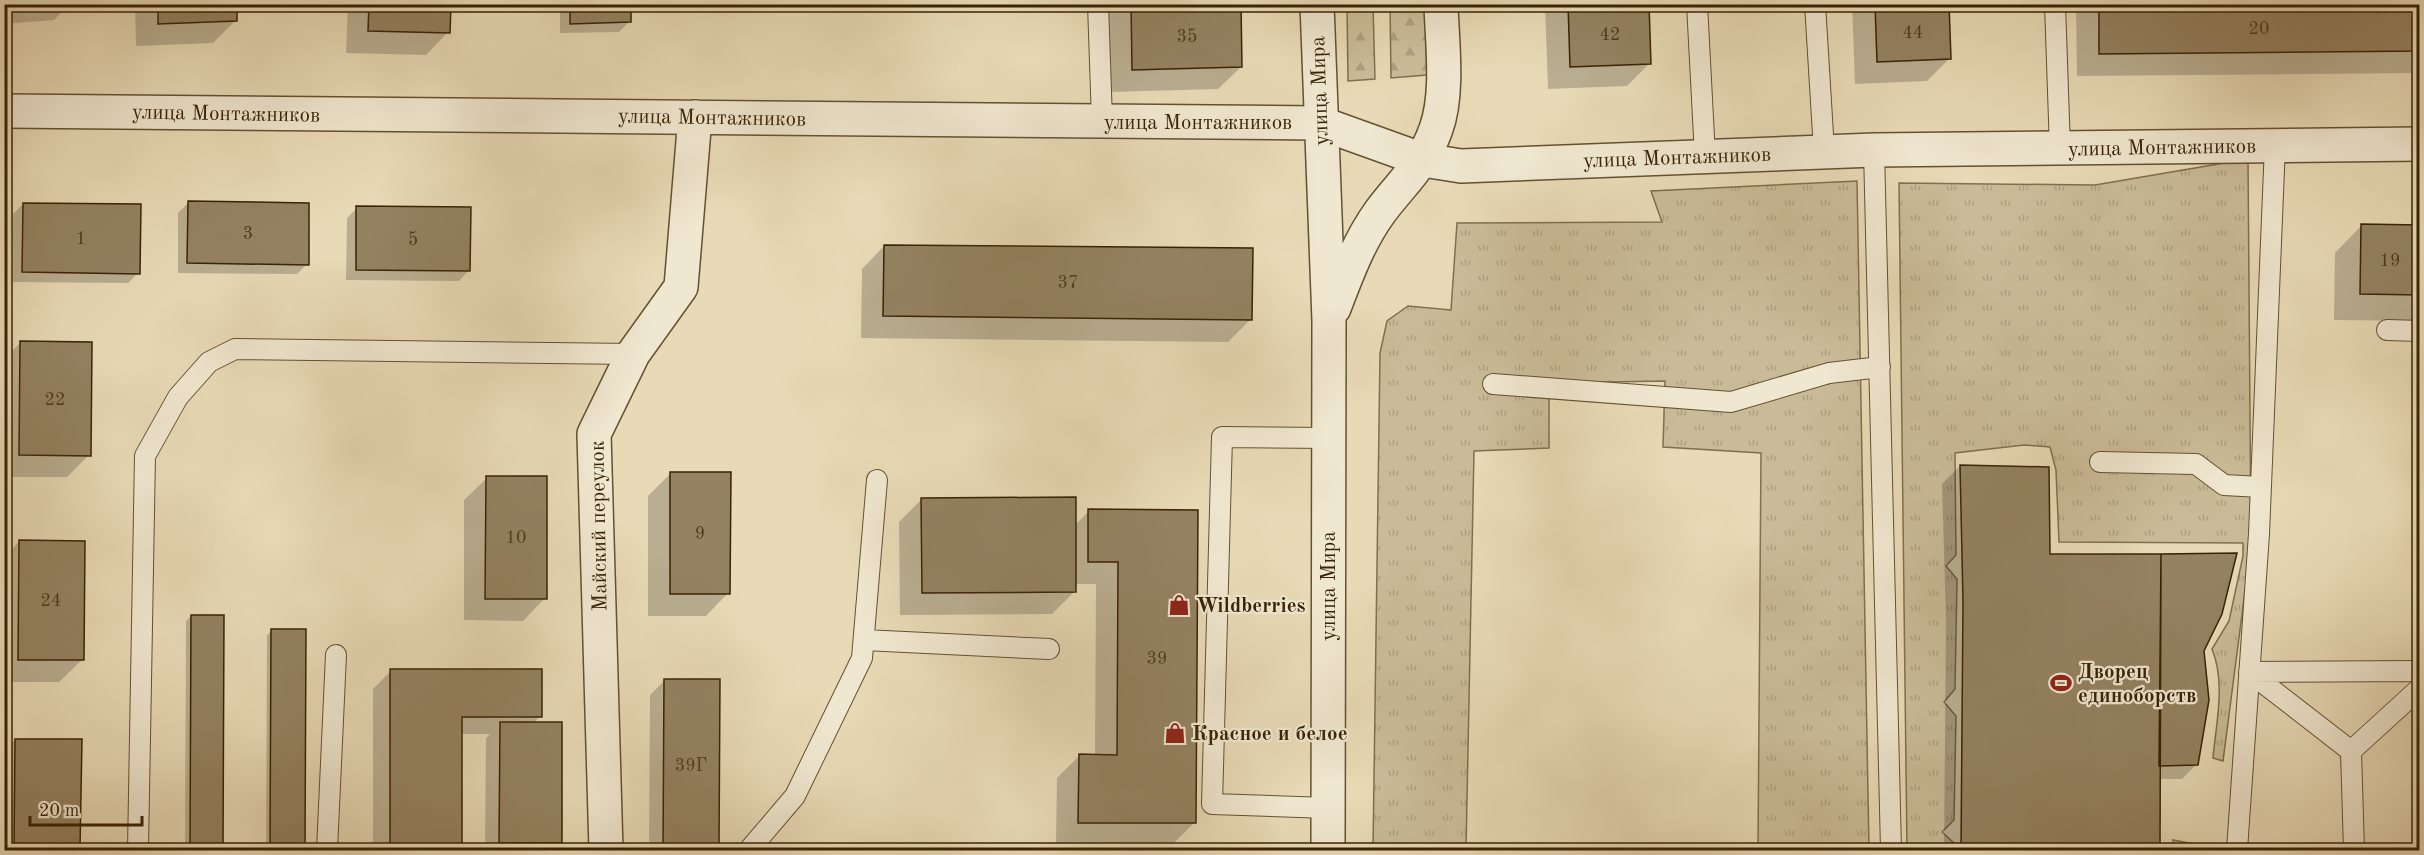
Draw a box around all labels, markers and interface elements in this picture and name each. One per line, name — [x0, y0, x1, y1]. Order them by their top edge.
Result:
house number: 20 — [2249, 20, 2269, 38]
house number: 44 — [1903, 24, 1923, 42]
house number: 42 — [1600, 26, 1620, 44]
house number: 35 — [1177, 28, 1197, 46]
street label: улица Мира — [1308, 36, 1333, 146]
street label: улица Монтажников — [132, 102, 320, 127]
street label: улица Монтажников — [618, 106, 806, 131]
street label: улица Монтажников — [1104, 113, 1292, 134]
street label: улица Монтажников — [2068, 136, 2256, 161]
street label: улица Монтажников — [1583, 145, 1772, 172]
house number: 3 — [243, 225, 253, 243]
house number: 1 — [76, 230, 86, 248]
house number: 5 — [408, 231, 418, 249]
house number: 19 — [2380, 252, 2400, 270]
house number: 37 — [1058, 274, 1078, 292]
house number: 22 — [45, 391, 65, 409]
street label: Майский переулок — [588, 440, 611, 611]
house number: 9 — [695, 525, 705, 543]
house number: 10 — [506, 529, 526, 547]
street label: улица Мира — [1319, 531, 1340, 641]
house number: 24 — [41, 592, 61, 610]
shop icon: Wildberries — [1167, 593, 1191, 617]
place label: Wildberries — [1196, 596, 1306, 617]
house number: 39 — [1147, 650, 1167, 668]
place label: Дворец единоборств — [2078, 662, 2196, 707]
sports icon: Дворец единоборств — [2049, 671, 2073, 695]
shop icon: Красное и белое — [1163, 721, 1187, 745]
place label: Красное и белое — [1192, 724, 1348, 745]
house number: 39Г — [675, 757, 707, 775]
scale bar — [30, 789, 142, 827]
text: 20 m — [39, 802, 79, 820]

